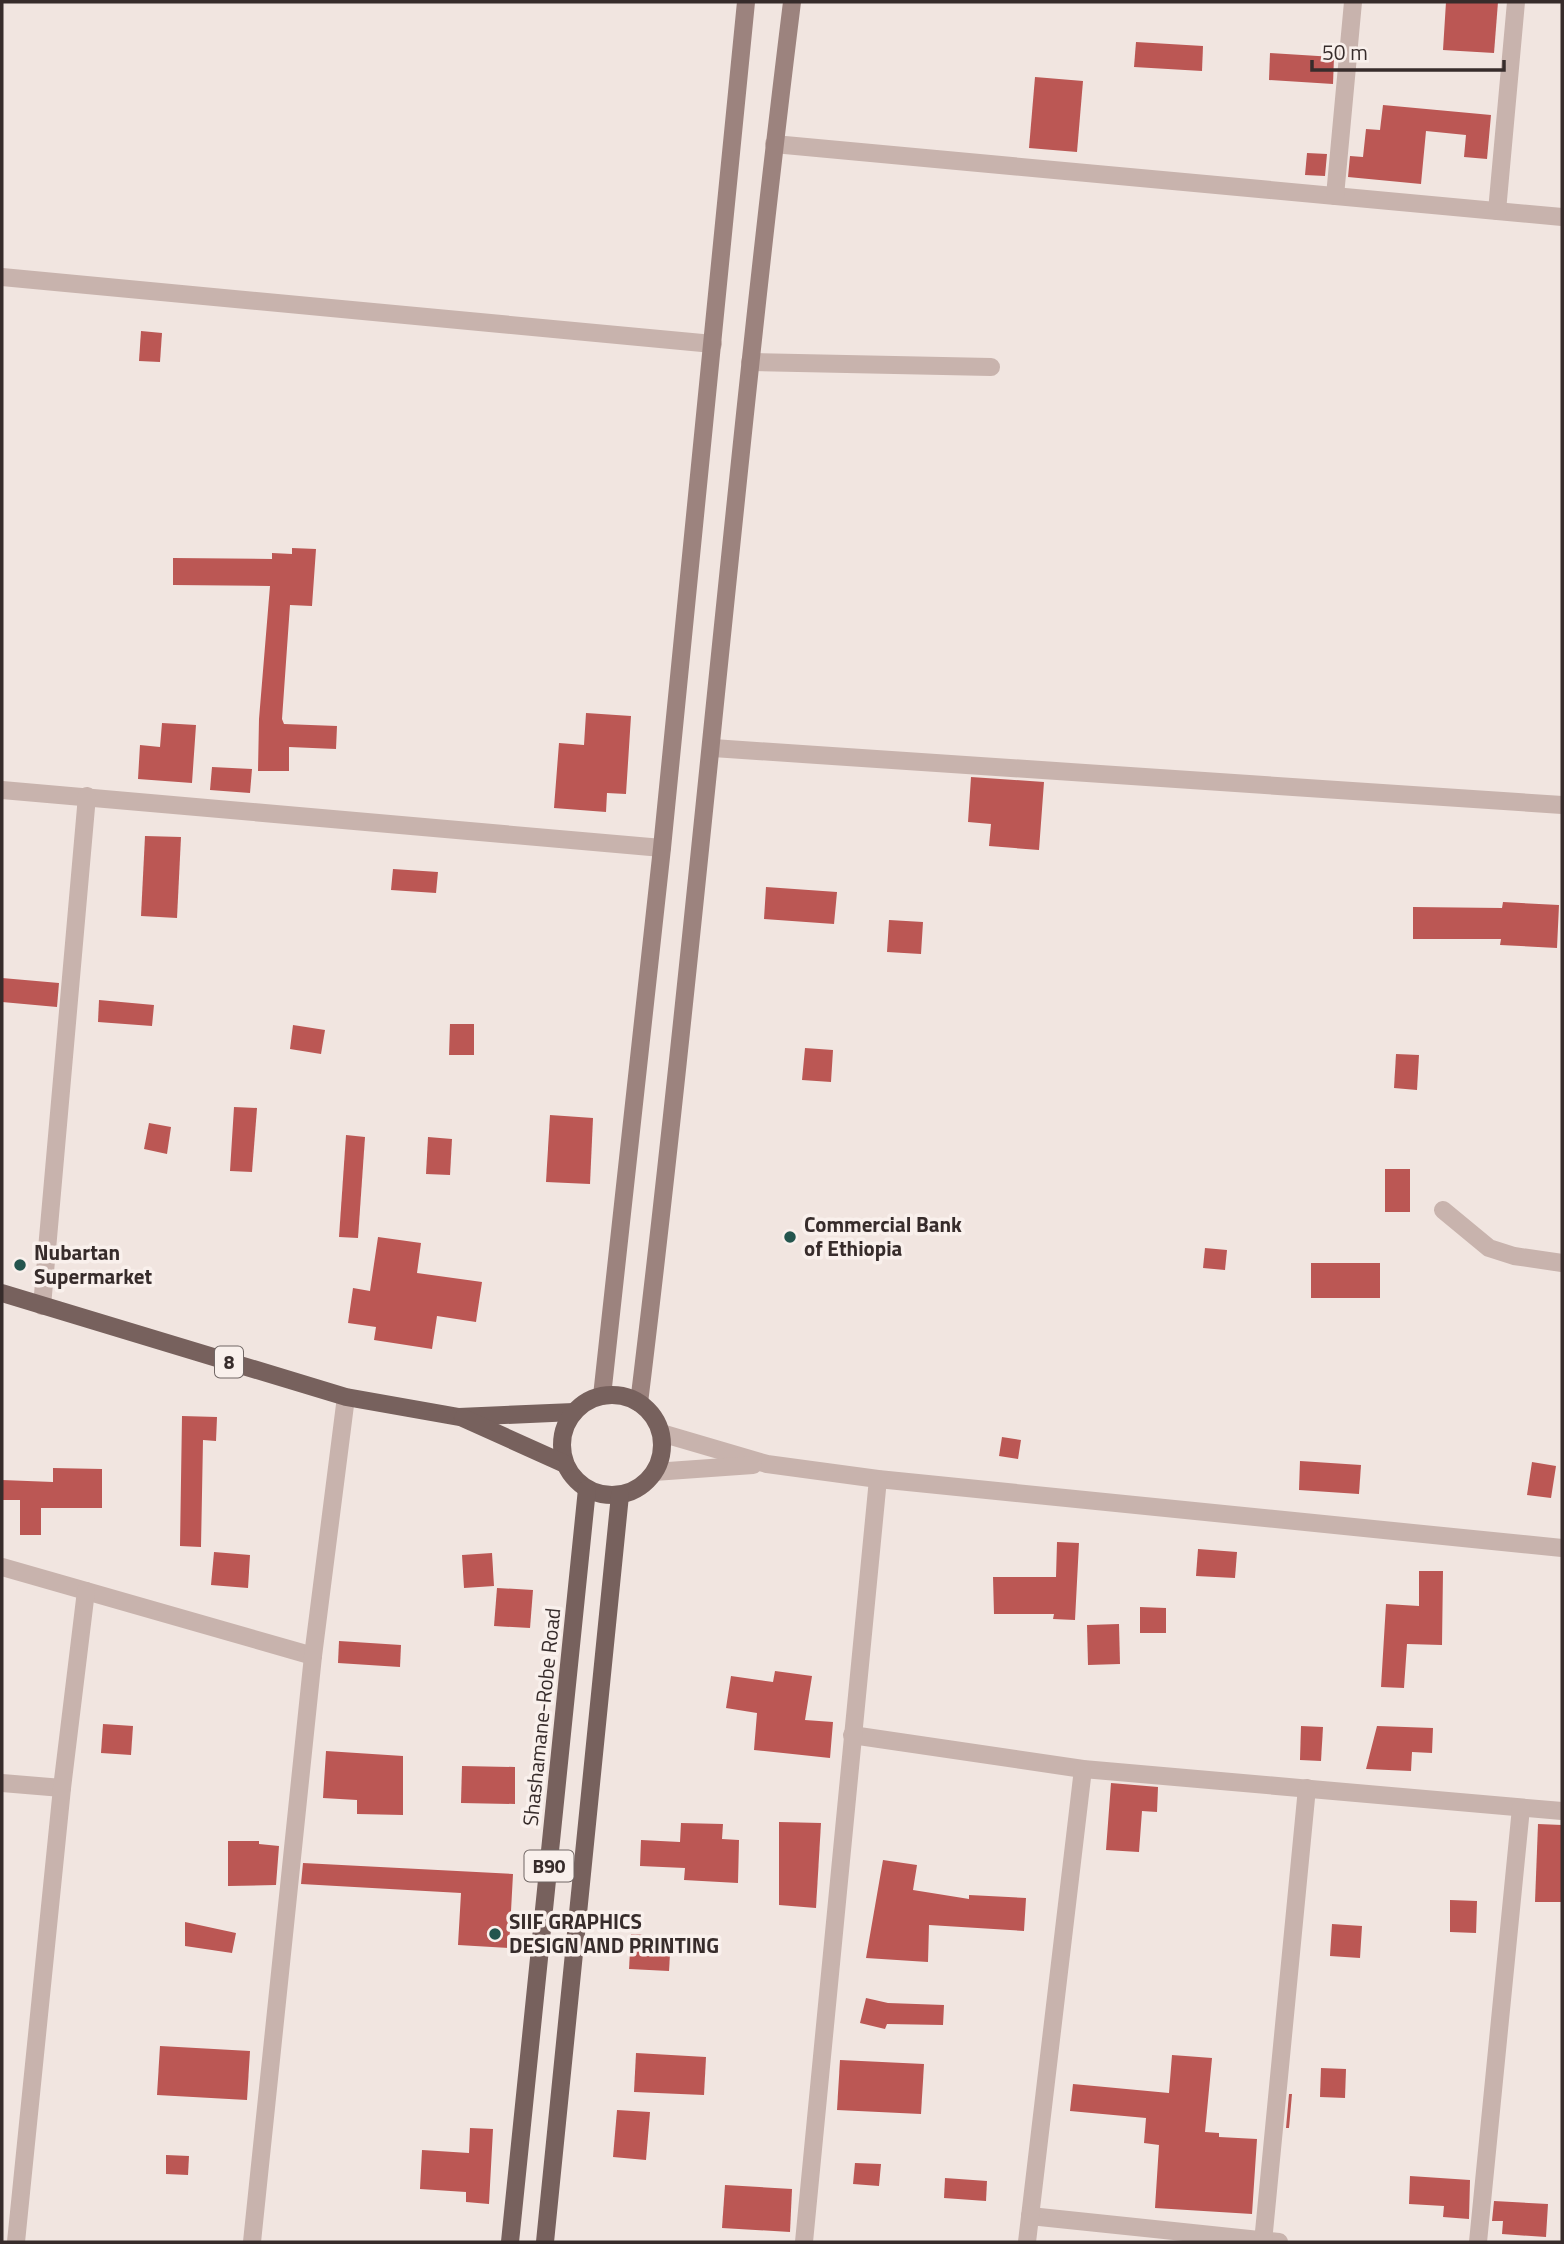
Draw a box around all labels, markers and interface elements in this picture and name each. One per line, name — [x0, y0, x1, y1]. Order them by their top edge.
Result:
scale bar — [1312, 28, 1504, 72]
text: 50 m — [1322, 36, 1368, 68]
place label: Commercial Bank of Ethiopia — [804, 1208, 962, 1264]
marker: Commercial Bank of Ethiopia — [782, 1229, 798, 1245]
place label: Nubartan Supermarket — [34, 1236, 152, 1292]
marker: Nubartan Supermarket — [12, 1257, 28, 1273]
road number: 8 — [215, 1346, 243, 1378]
street label: Shashamane-Robe Road — [514, 1606, 568, 1828]
road number: B90 — [524, 1850, 574, 1882]
place label: SIIF GRAPHICS DESIGN AND PRINTING — [509, 1905, 719, 1961]
marker: SIIF GRAPHICS DESIGN AND PRINTING — [487, 1926, 503, 1942]

